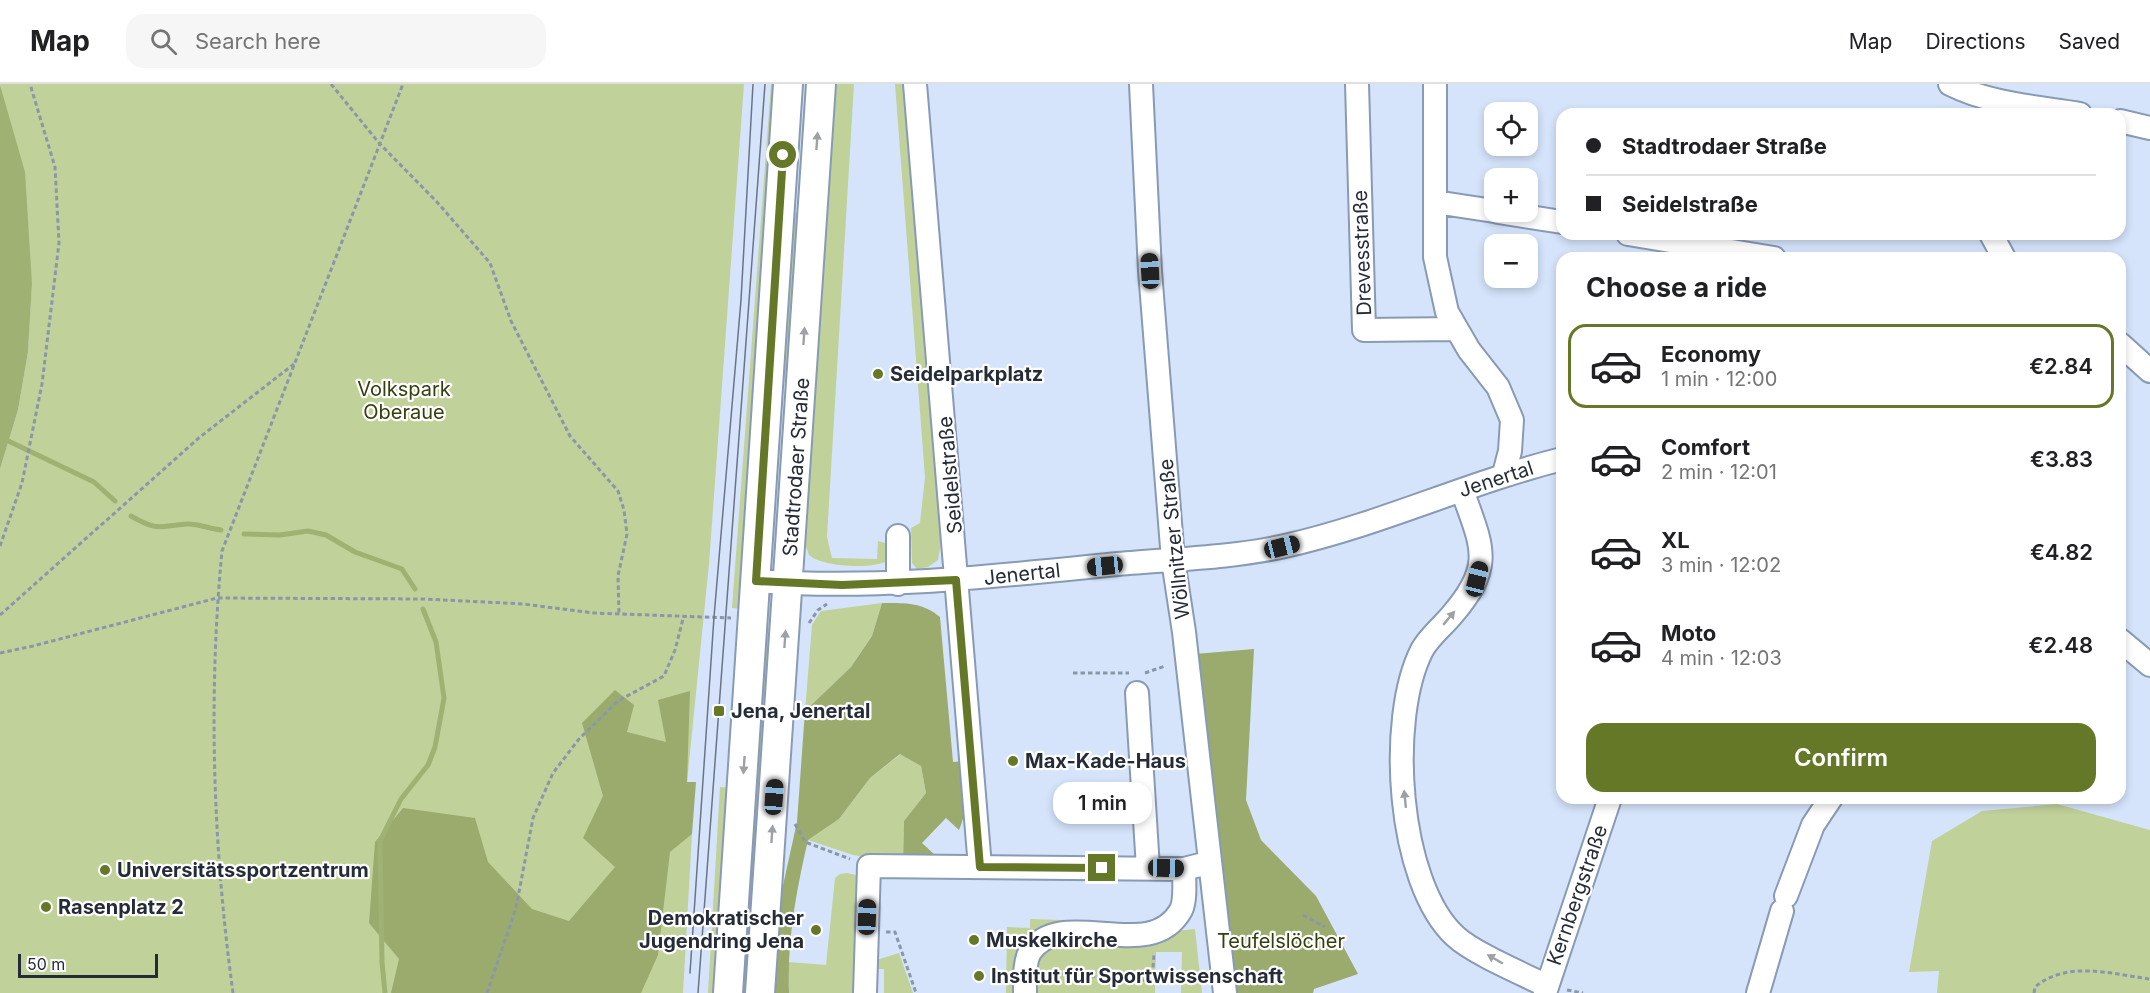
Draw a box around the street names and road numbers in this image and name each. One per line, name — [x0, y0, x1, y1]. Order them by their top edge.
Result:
street label: Drevesstraße — [1348, 190, 1376, 316]
street label: Stadtrodaer Straße — [778, 377, 814, 557]
street label: Seidelstraße — [933, 415, 967, 535]
street label: Jenertal — [1456, 456, 1536, 502]
street label: Wöllnitzer Straße — [1154, 458, 1194, 620]
street label: Jenertal — [982, 558, 1062, 590]
street label: Kernbergstraße — [1542, 822, 1612, 968]

